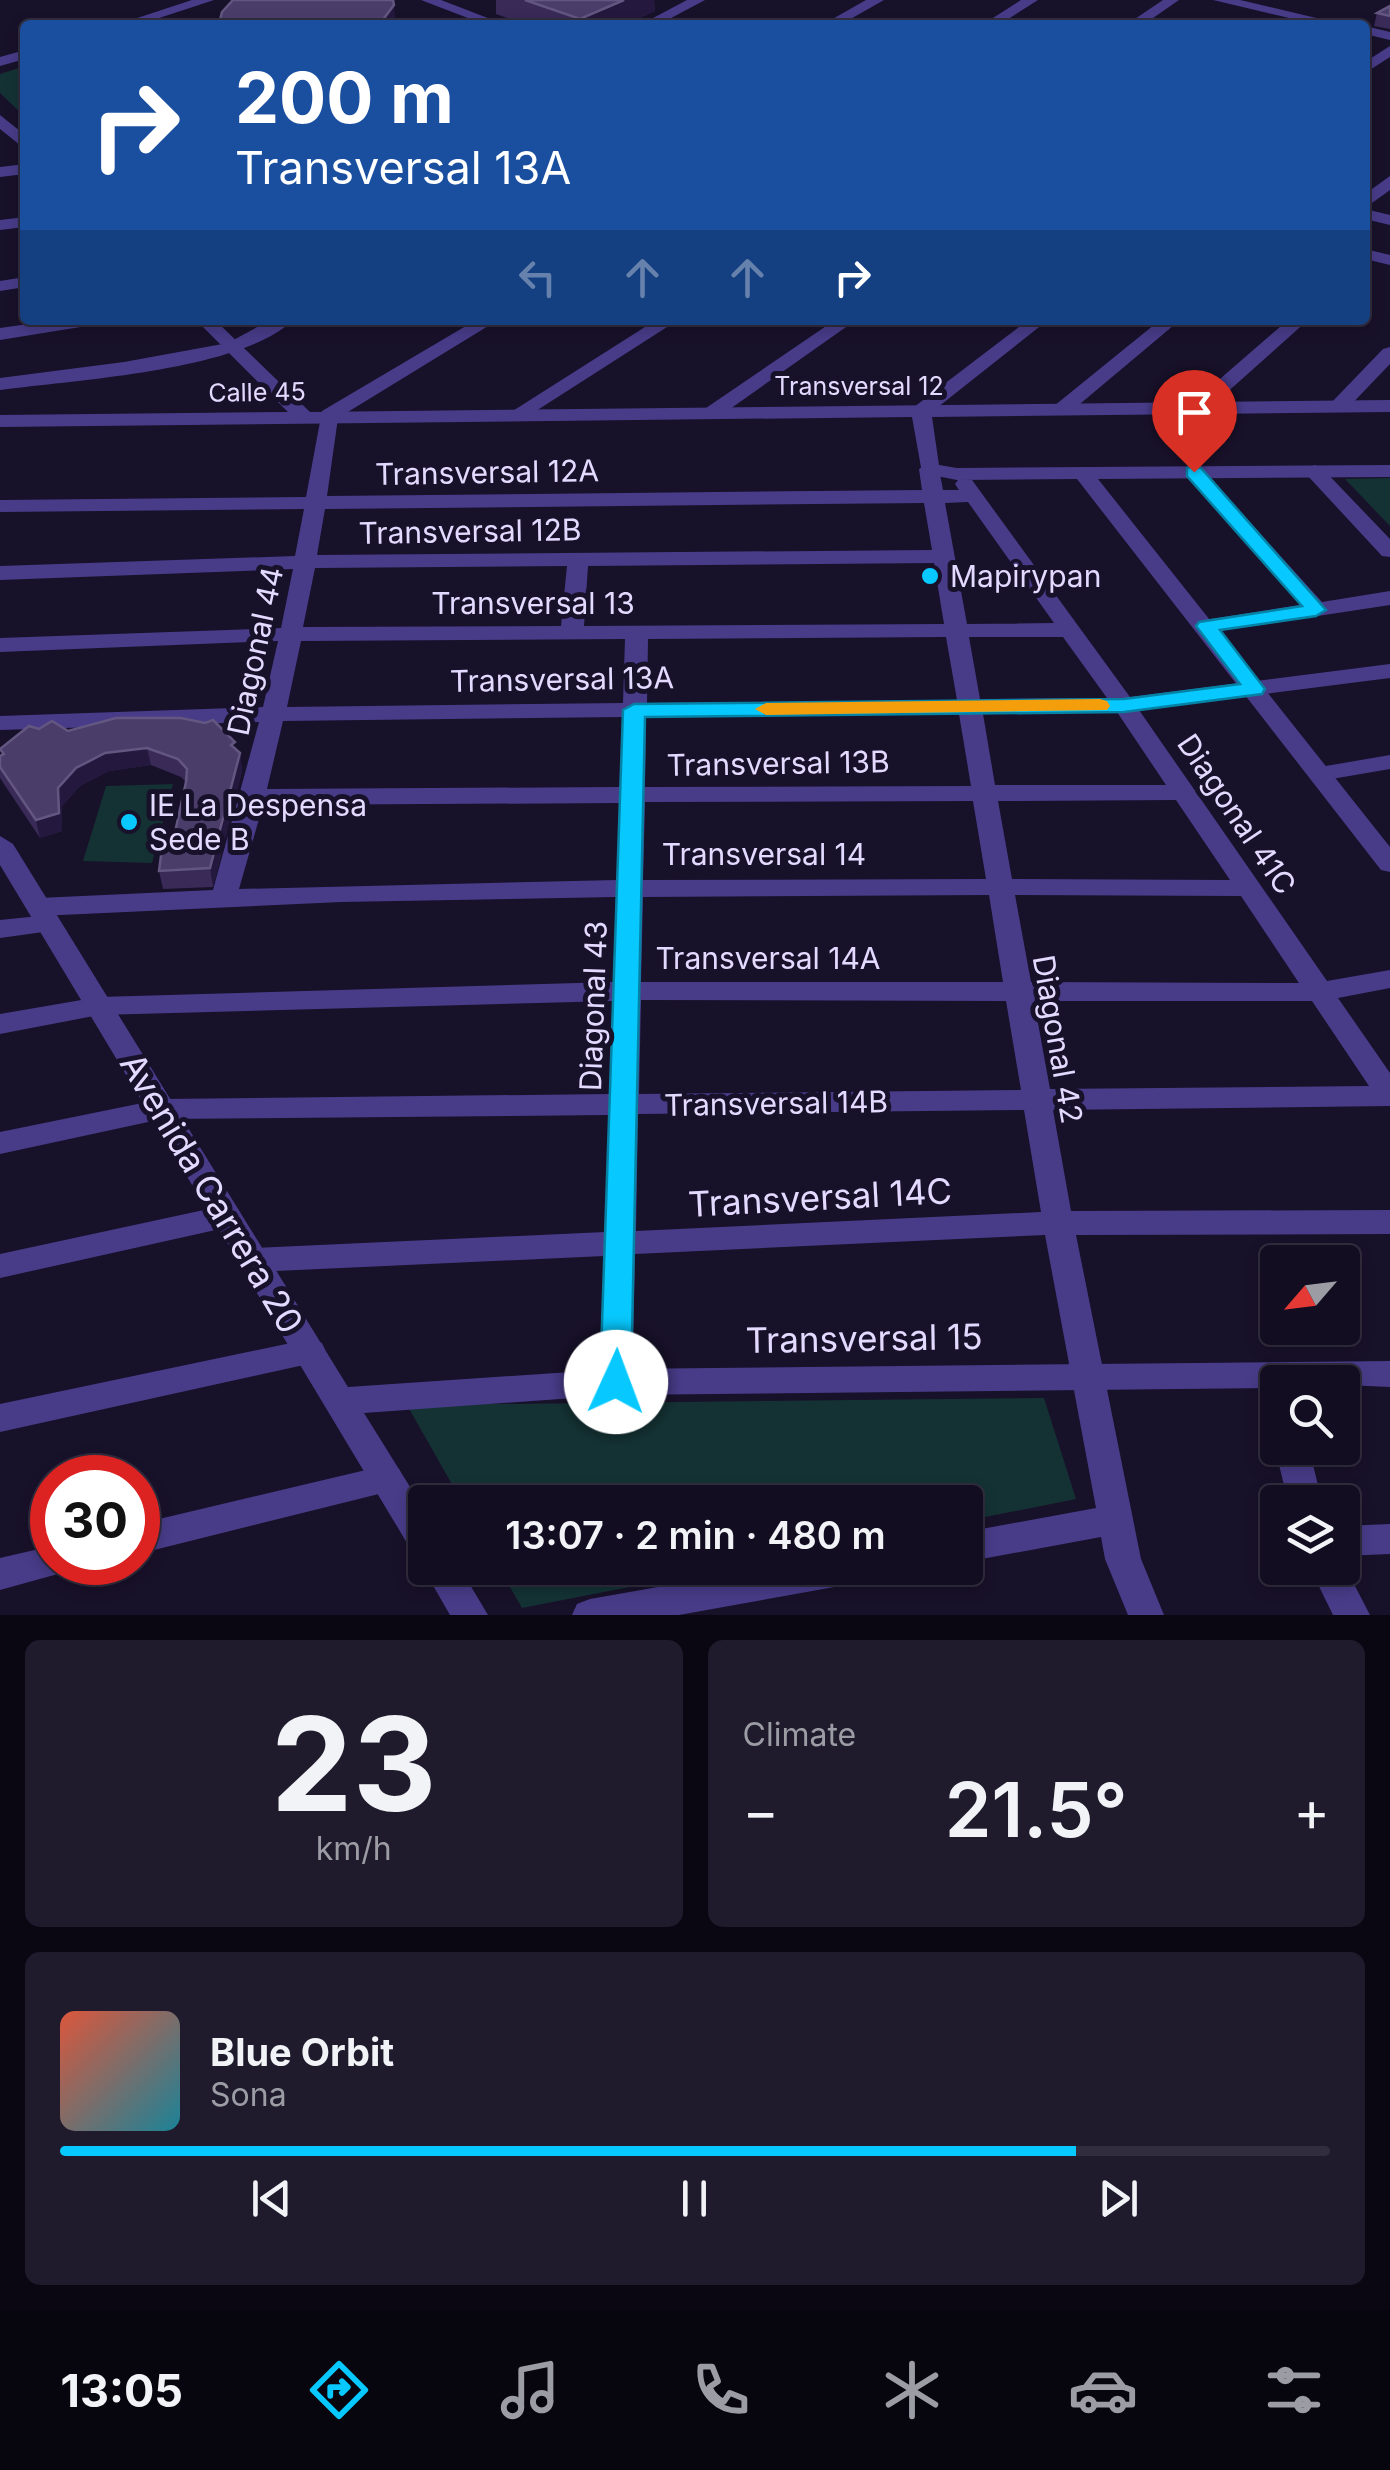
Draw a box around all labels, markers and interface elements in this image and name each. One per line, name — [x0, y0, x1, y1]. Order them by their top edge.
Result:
text: 200 m — [235, 55, 454, 140]
icon: right — [70, 60, 200, 190]
text: Transversal 13A — [235, 140, 571, 195]
icon: left — [510, 250, 565, 305]
icon: ahead — [615, 250, 670, 305]
icon: ahead — [720, 250, 775, 305]
icon: right — [825, 250, 880, 305]
pin — [1152, 370, 1237, 473]
street label: Transversal 12 — [774, 371, 944, 401]
street label: Calle 45 — [208, 376, 306, 408]
icon: arrive — [1167, 385, 1222, 440]
street label: Transversal 12A — [375, 452, 599, 492]
street label: Transversal 12B — [358, 511, 582, 551]
place label: Mapirypan — [950, 558, 1101, 594]
street label: Diagonal 44 — [220, 564, 290, 738]
marker: Mapirypan — [919, 565, 941, 587]
street label: Transversal 13 — [431, 585, 635, 621]
street label: Transversal 13A — [450, 659, 674, 699]
street label: Diagonal 41C — [1170, 727, 1304, 901]
street label: Transversal 13B — [666, 743, 890, 783]
place label: IE La Despensa Sede B — [149, 787, 367, 857]
marker: IE La Despensa Sede B — [118, 811, 140, 833]
street label: Transversal 14 — [662, 836, 866, 872]
street label: Diagonal 43 — [572, 920, 614, 1092]
street label: Transversal 14A — [655, 940, 881, 976]
street label: Diagonal 42 — [1026, 952, 1090, 1126]
street label: Avenida Carrera 20 — [112, 1045, 312, 1341]
street label: Transversal 14B — [664, 1083, 888, 1123]
street label: Transversal 14C — [687, 1169, 953, 1225]
north arrow — [1260, 1245, 1360, 1345]
map controls — [1260, 1245, 1360, 1585]
street label: Transversal 15 — [745, 1315, 983, 1361]
position arrow — [564, 1330, 668, 1434]
button: search — [1260, 1365, 1360, 1465]
speed limit sign: 30 — [30, 1455, 160, 1585]
button: layers — [1260, 1485, 1360, 1585]
text: 13:07 · 2 min · 480 m — [505, 1512, 886, 1558]
text: 23 — [271, 1685, 437, 1842]
text: Climate — [743, 1715, 856, 1754]
text: 21.5° — [945, 1764, 1128, 1855]
text: − — [743, 1778, 779, 1844]
text: + — [1294, 1778, 1330, 1844]
text: km/h — [316, 1829, 392, 1868]
text: Blue Orbit — [210, 2029, 394, 2075]
text: Sona — [210, 2075, 287, 2114]
icon: previous — [244, 2171, 299, 2226]
icon: pause — [667, 2171, 722, 2226]
icon: next — [1091, 2171, 1146, 2226]
icon: directions — [304, 2355, 374, 2425]
icon: music — [495, 2355, 565, 2425]
icon: phone — [686, 2355, 756, 2425]
icon: climate — [877, 2355, 947, 2425]
icon: car — [1068, 2355, 1138, 2425]
icon: filters — [1259, 2355, 1329, 2425]
text: 13:05 — [61, 2363, 183, 2418]

